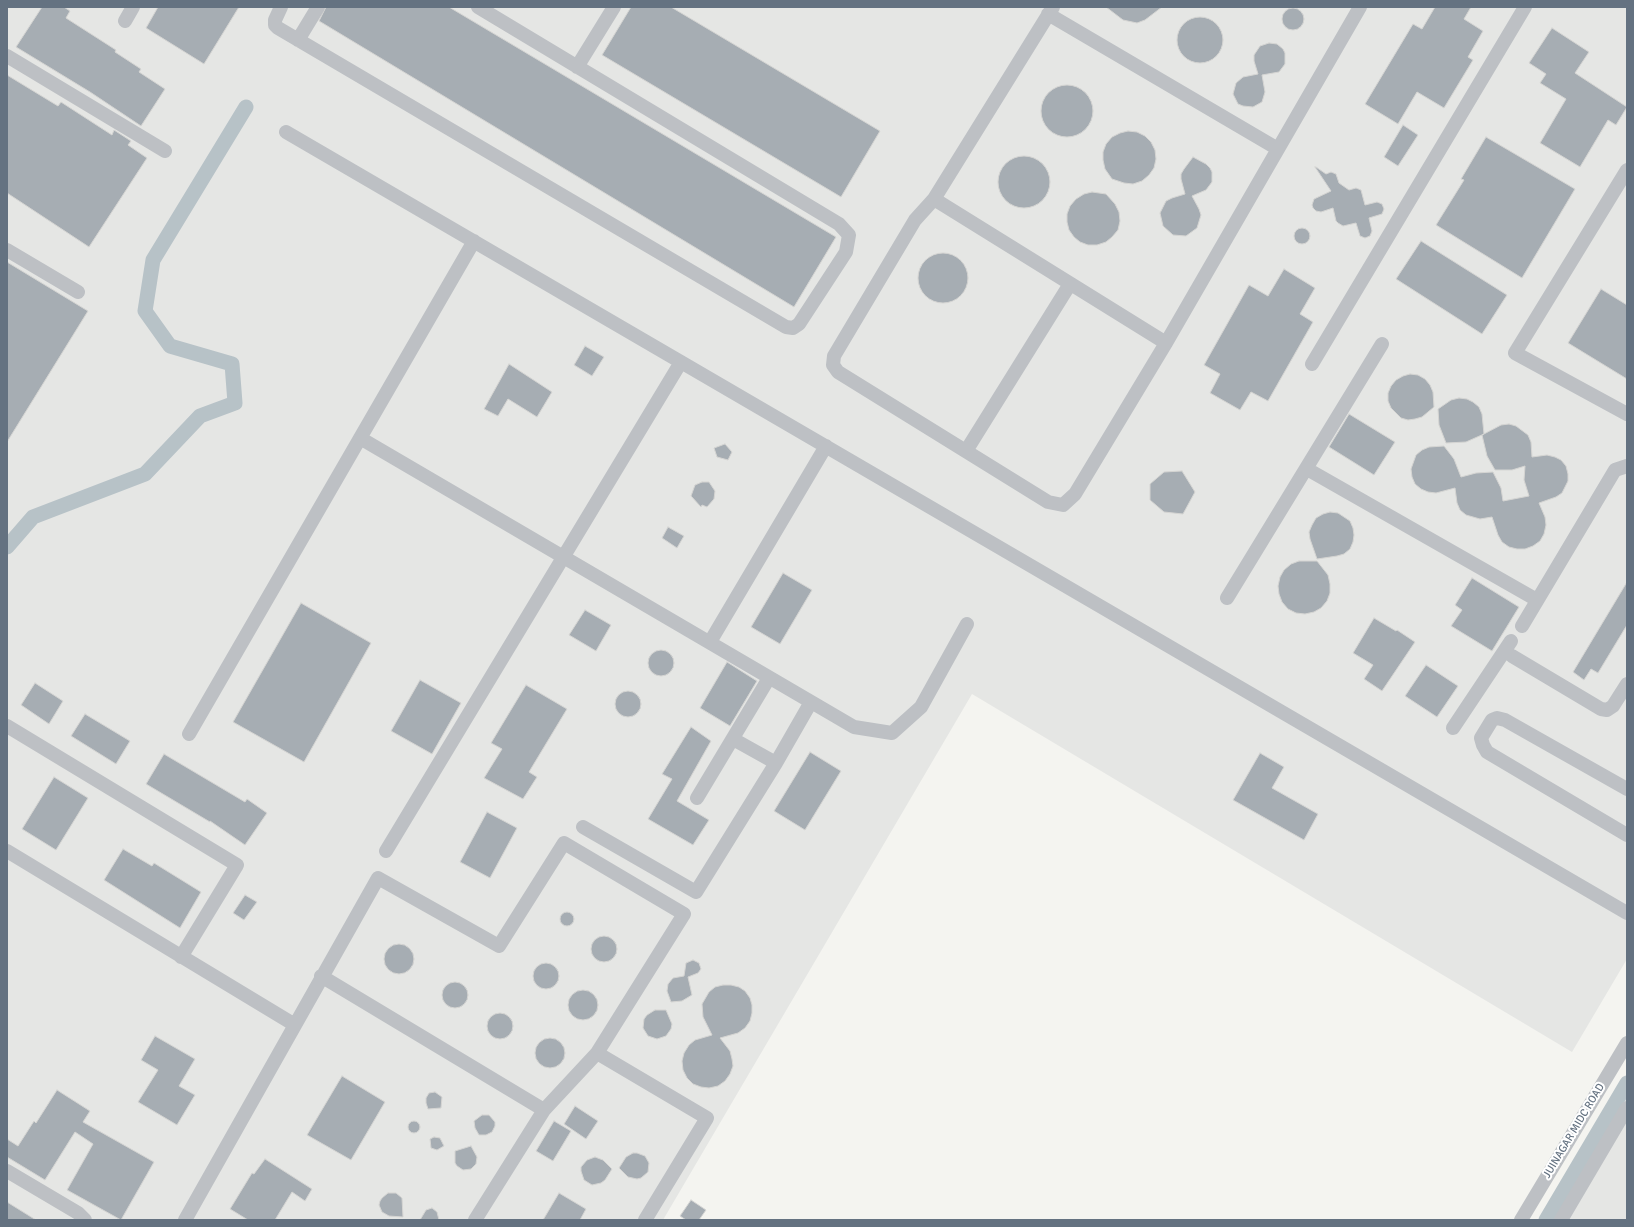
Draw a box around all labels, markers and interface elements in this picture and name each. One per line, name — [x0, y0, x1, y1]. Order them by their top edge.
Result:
street label: JUINAGAR MIDC ROAD — [1541, 1081, 1607, 1181]

